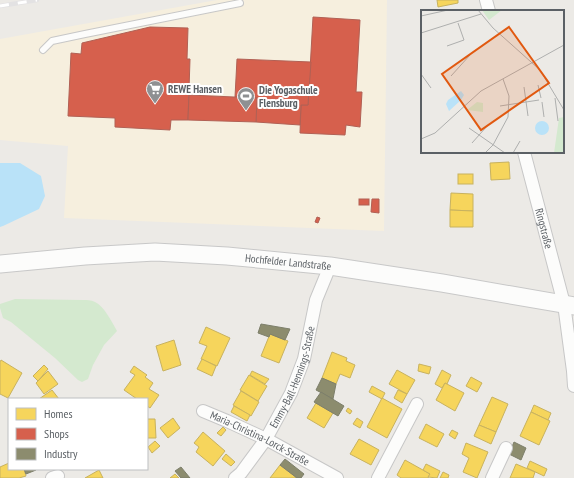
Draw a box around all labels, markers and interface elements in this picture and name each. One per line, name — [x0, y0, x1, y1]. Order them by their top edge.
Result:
inset map — [421, 10, 564, 153]
supermarket icon: REWE Hansen — [145, 79, 165, 104]
place label: REWE Hansen — [168, 82, 222, 96]
place label: Die Yogaschule Flensburg — [259, 83, 318, 110]
sports icon: Die Yogaschule Flensburg — [236, 86, 256, 111]
street label: Ringstraße — [532, 207, 556, 251]
street label: Hochfelder Landstraße — [244, 251, 332, 273]
street label: Emmy-Ball-Hennings-Straße — [266, 324, 318, 430]
legend — [8, 398, 148, 470]
text: Homes — [44, 406, 72, 421]
street label: Maria-Christina-Lorck-Straße — [208, 408, 312, 469]
text: Shops — [44, 426, 69, 441]
text: Industry — [44, 446, 78, 461]

